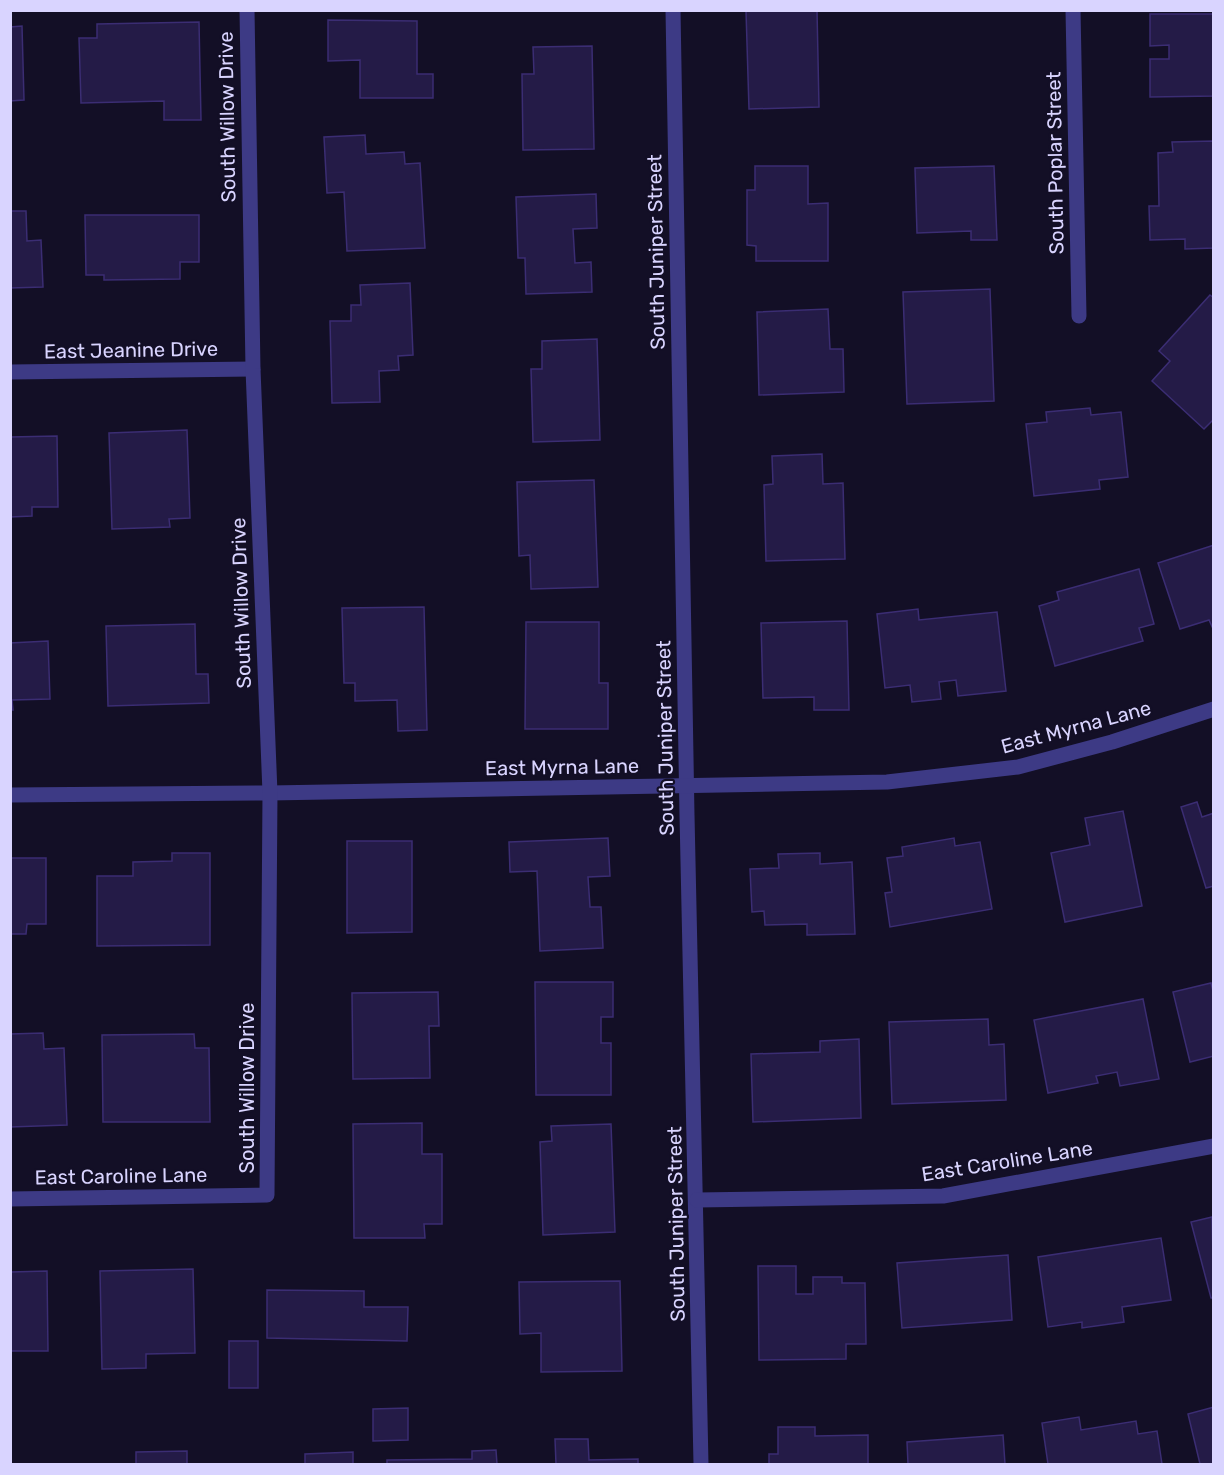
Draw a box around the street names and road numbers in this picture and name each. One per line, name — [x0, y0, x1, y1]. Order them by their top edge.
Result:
street label: South Willow Drive — [214, 31, 240, 203]
street label: South Poplar Street — [1041, 71, 1069, 255]
street label: South Juniper Street — [642, 154, 670, 350]
street label: East Jeanine Drive — [44, 336, 218, 364]
street label: South Willow Drive — [226, 517, 256, 689]
street label: South Juniper Street — [651, 640, 679, 836]
street label: East Myrna Lane — [998, 695, 1154, 759]
street label: East Myrna Lane — [485, 754, 639, 780]
street label: South Willow Drive — [235, 1003, 259, 1173]
street label: South Juniper Street — [662, 1126, 690, 1322]
street label: East Caroline Lane — [920, 1136, 1094, 1186]
street label: East Caroline Lane — [34, 1162, 208, 1190]

